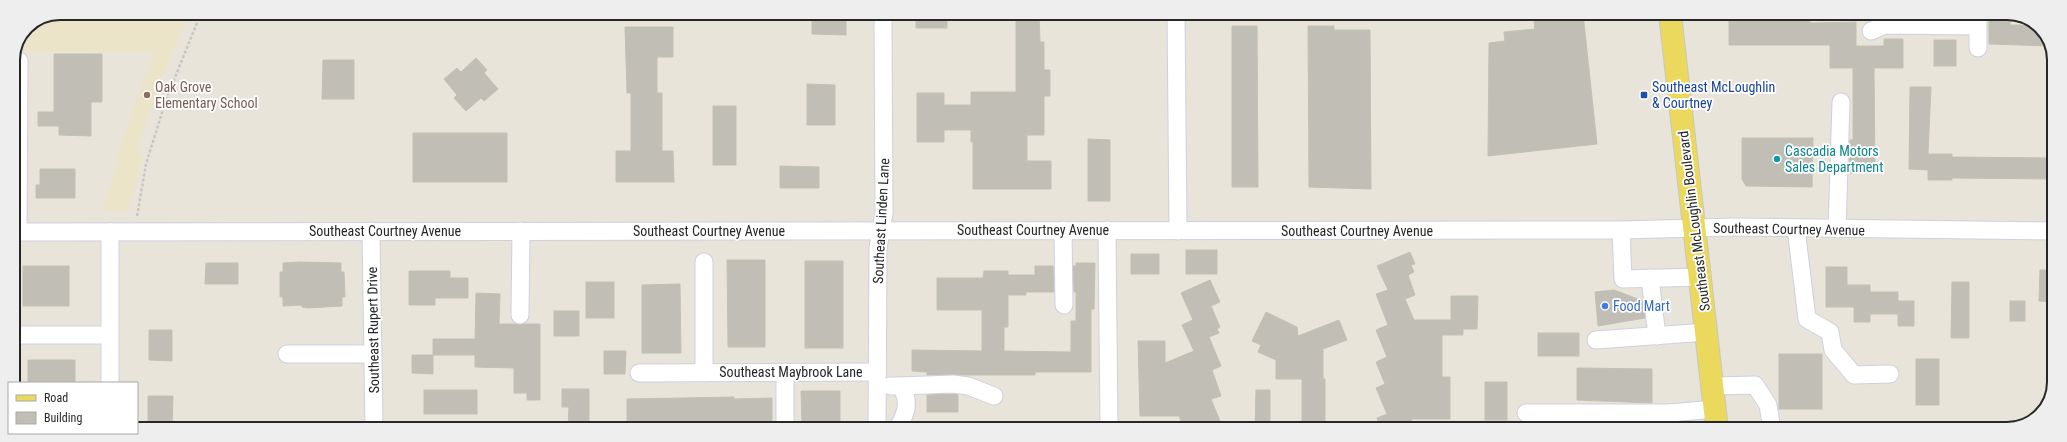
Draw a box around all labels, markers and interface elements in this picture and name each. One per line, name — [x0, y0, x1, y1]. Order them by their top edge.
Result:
place label: Oak Grove Elementary School — [155, 79, 258, 111]
place label: Southeast McLoughlin & Courtney — [1652, 79, 1775, 111]
marker: Oak Grove Elementary School — [142, 90, 152, 100]
marker: Southeast McLoughlin & Courtney — [1639, 90, 1649, 100]
street label: Southeast McLoughlin Boulevard — [1675, 130, 1713, 312]
place label: Cascadia Motors Sales Department — [1785, 143, 1883, 175]
marker: Cascadia Motors Sales Department — [1772, 154, 1782, 164]
street label: Southeast Linden Lane — [870, 157, 892, 284]
street label: Southeast Courtney Avenue — [1713, 220, 1866, 238]
street label: Southeast Courtney Avenue — [957, 222, 1109, 238]
street label: Southeast Courtney Avenue — [309, 223, 461, 239]
street label: Southeast Courtney Avenue — [633, 223, 785, 239]
street label: Southeast Courtney Avenue — [1281, 223, 1433, 239]
street label: Southeast Rupert Drive — [364, 266, 382, 393]
place label: Food Mart — [1613, 298, 1670, 314]
marker: Food Mart — [1600, 301, 1610, 311]
street label: Southeast Maybrook Lane — [719, 364, 863, 380]
legend — [8, 382, 138, 434]
text: Road — [44, 391, 68, 405]
text: Building — [44, 411, 82, 425]

